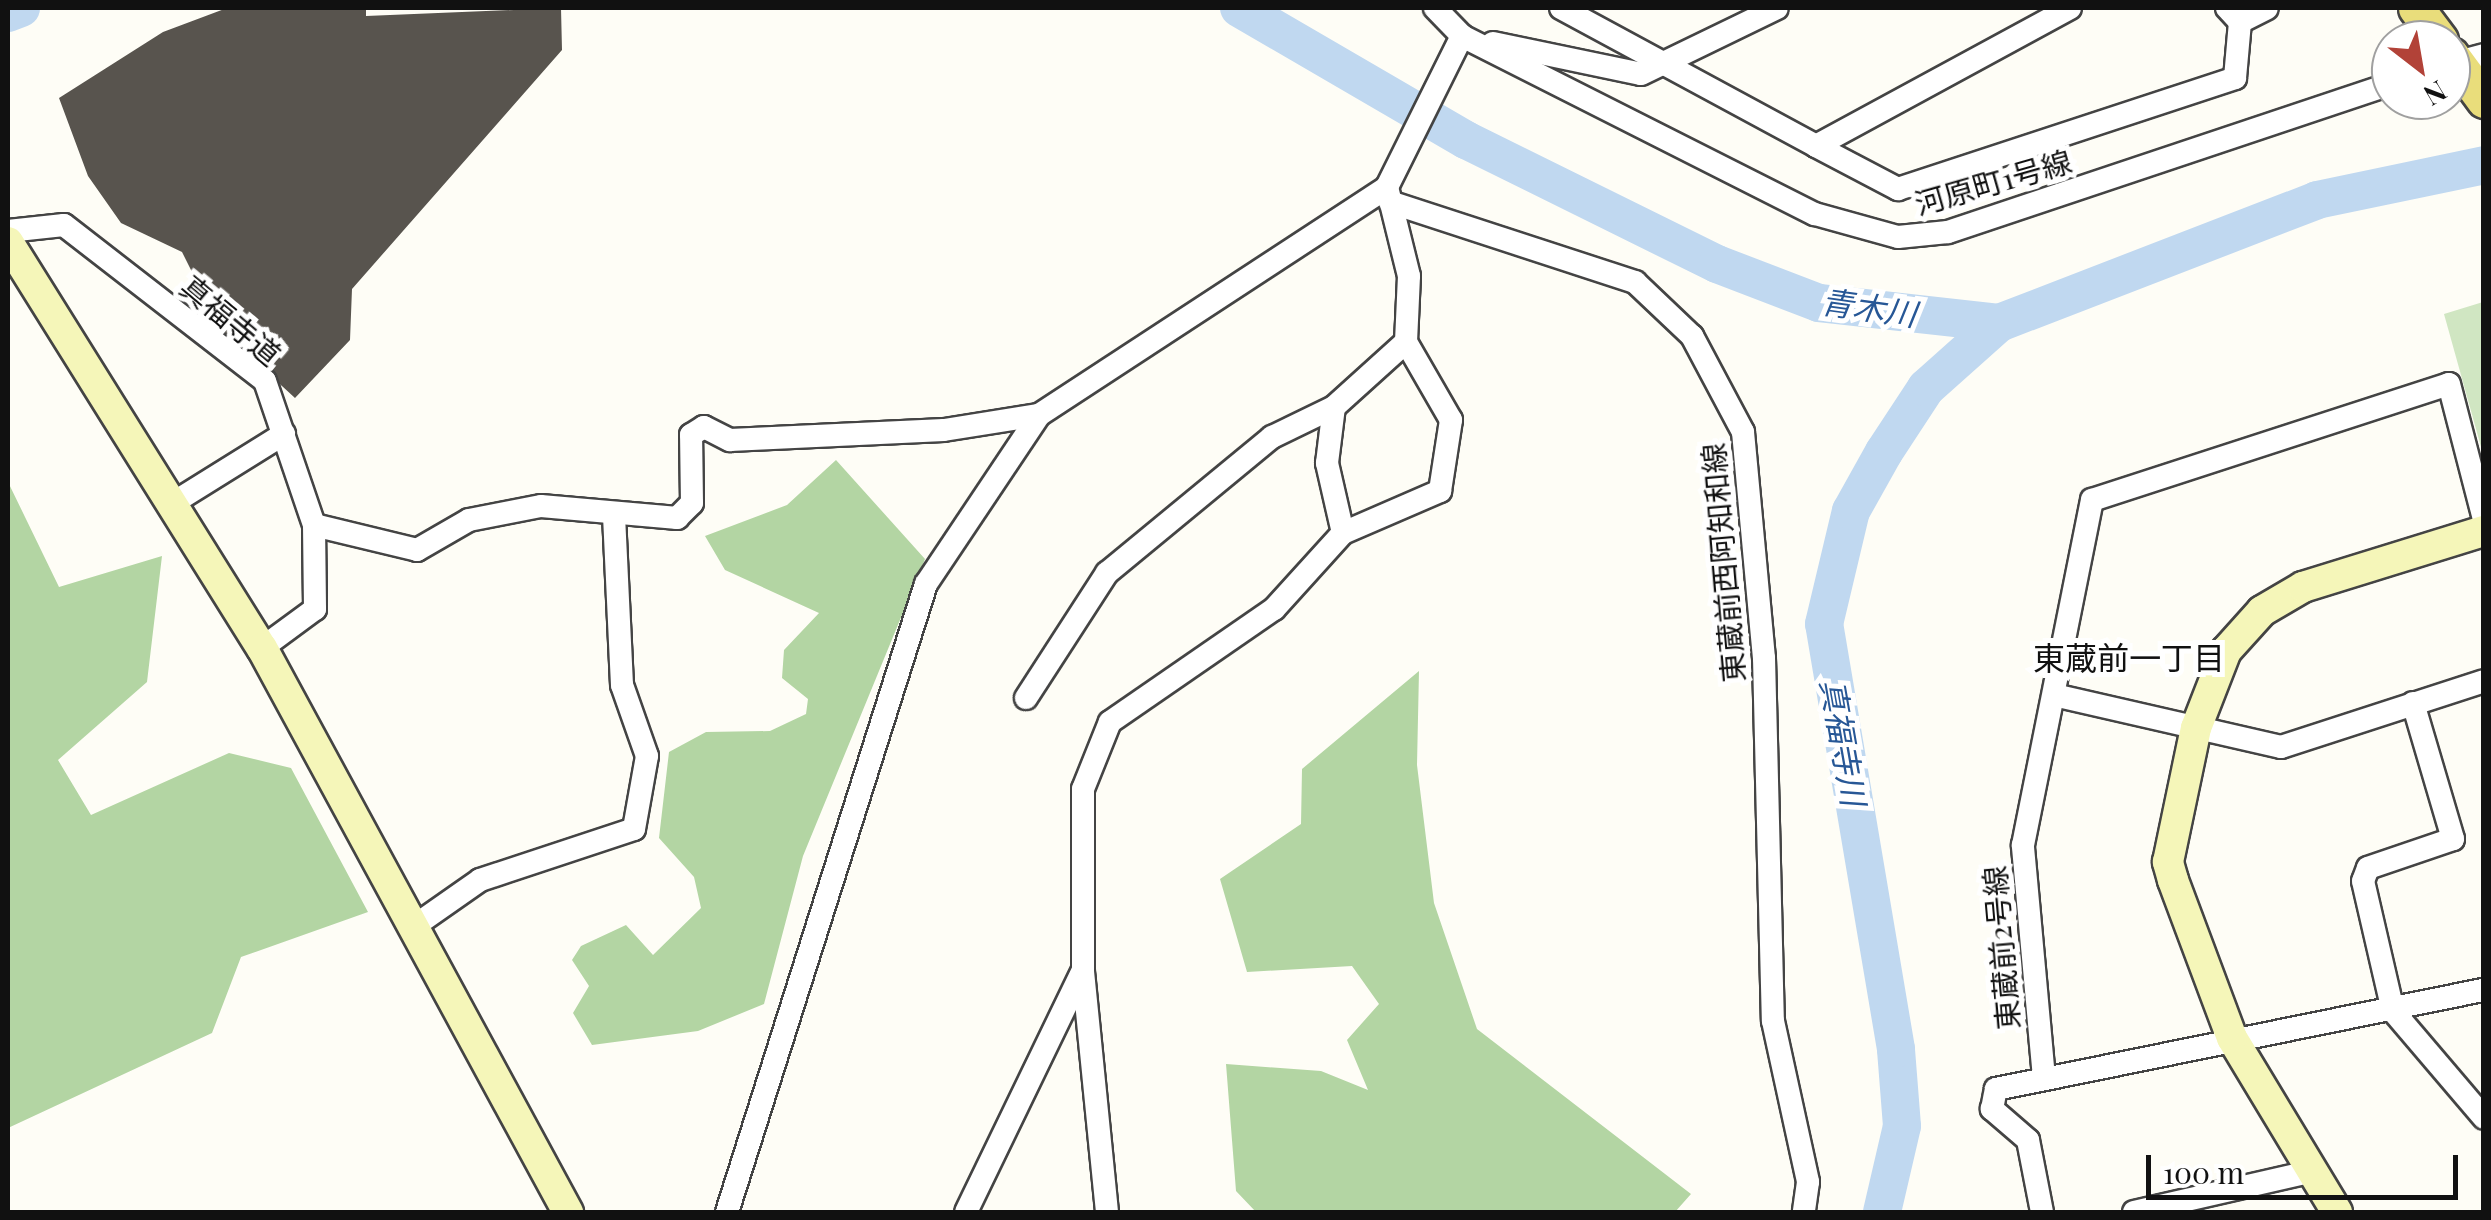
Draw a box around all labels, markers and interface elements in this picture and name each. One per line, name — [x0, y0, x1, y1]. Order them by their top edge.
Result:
north arrow — [2371, 20, 2471, 120]
text: N — [2417, 73, 2454, 115]
street label: 河原町1号線 — [1911, 142, 2075, 222]
street label: 真福寺道 — [173, 268, 289, 372]
water label: 青木川 — [1819, 281, 1919, 333]
street label: 東蔵前西阿知和線 — [1695, 442, 1751, 684]
district label: 東蔵前一丁目 — [2033, 638, 2225, 676]
water label: 真福寺川 — [1814, 676, 1874, 808]
street label: 東蔵前2号線 — [1976, 865, 2026, 1031]
scale bar — [2151, 1135, 2464, 1197]
text: 100 m — [2163, 1152, 2244, 1192]

